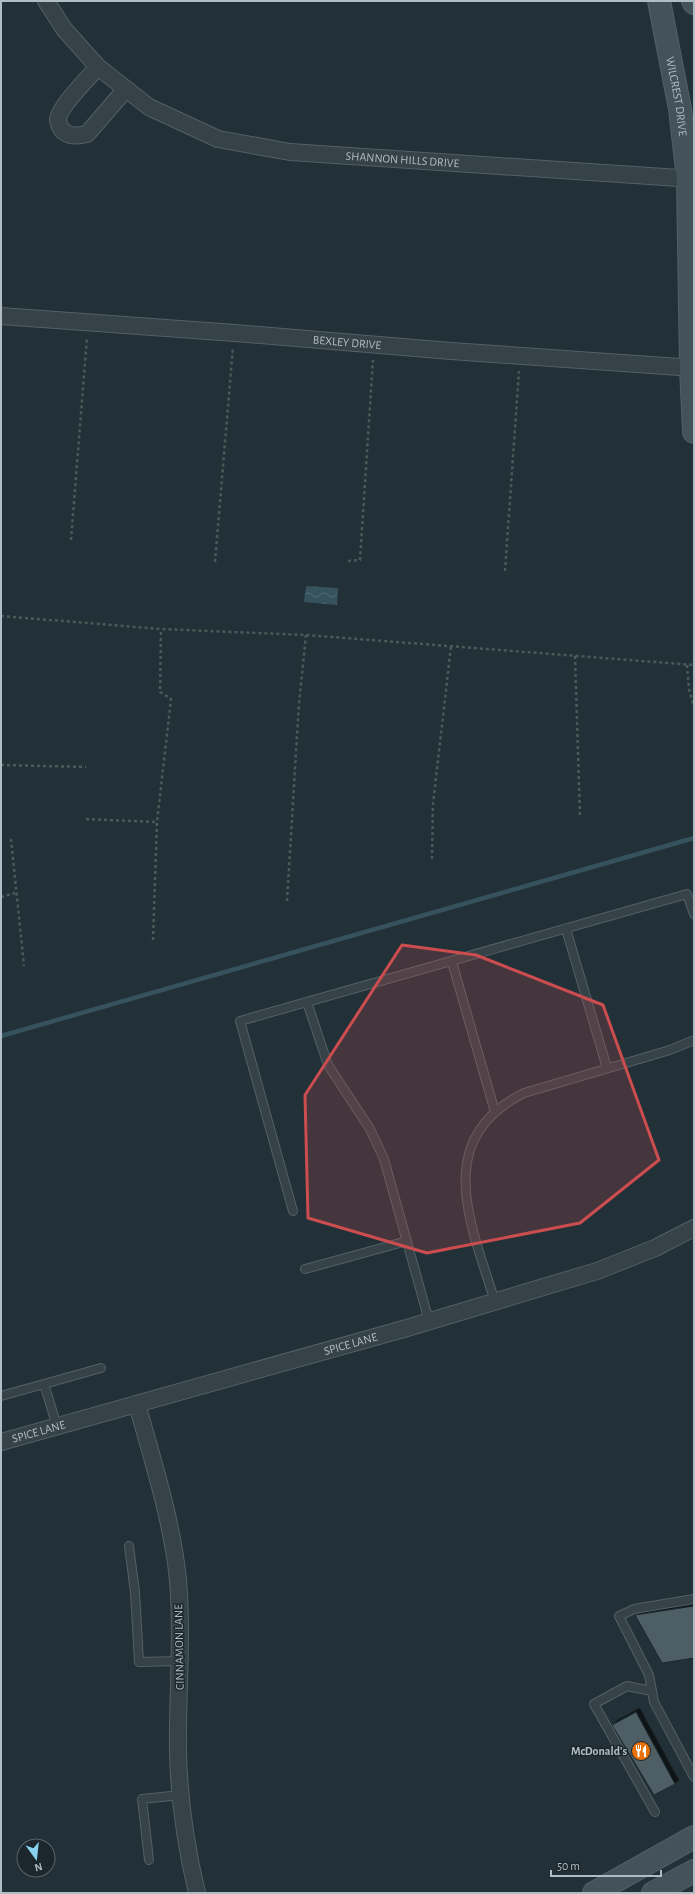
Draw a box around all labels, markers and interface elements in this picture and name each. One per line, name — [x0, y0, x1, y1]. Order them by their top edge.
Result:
street label: WILCREST DRIVE — [664, 56, 689, 137]
street label: SHANNON HILLS DRIVE — [345, 150, 460, 169]
street label: BEXLEY DRIVE — [312, 334, 382, 351]
street label: SPICE LANE — [322, 1331, 379, 1357]
street label: SPICE LANE — [10, 1418, 67, 1445]
street label: CINNAMON LANE — [172, 1604, 186, 1690]
restaurant icon: McDonald's — [630, 1740, 652, 1762]
place label: McDonald's — [571, 1745, 627, 1757]
north arrow — [16, 1838, 56, 1878]
scale bar — [551, 1852, 661, 1878]
text: 50 m — [557, 1860, 580, 1872]
text: N — [33, 1861, 44, 1873]

